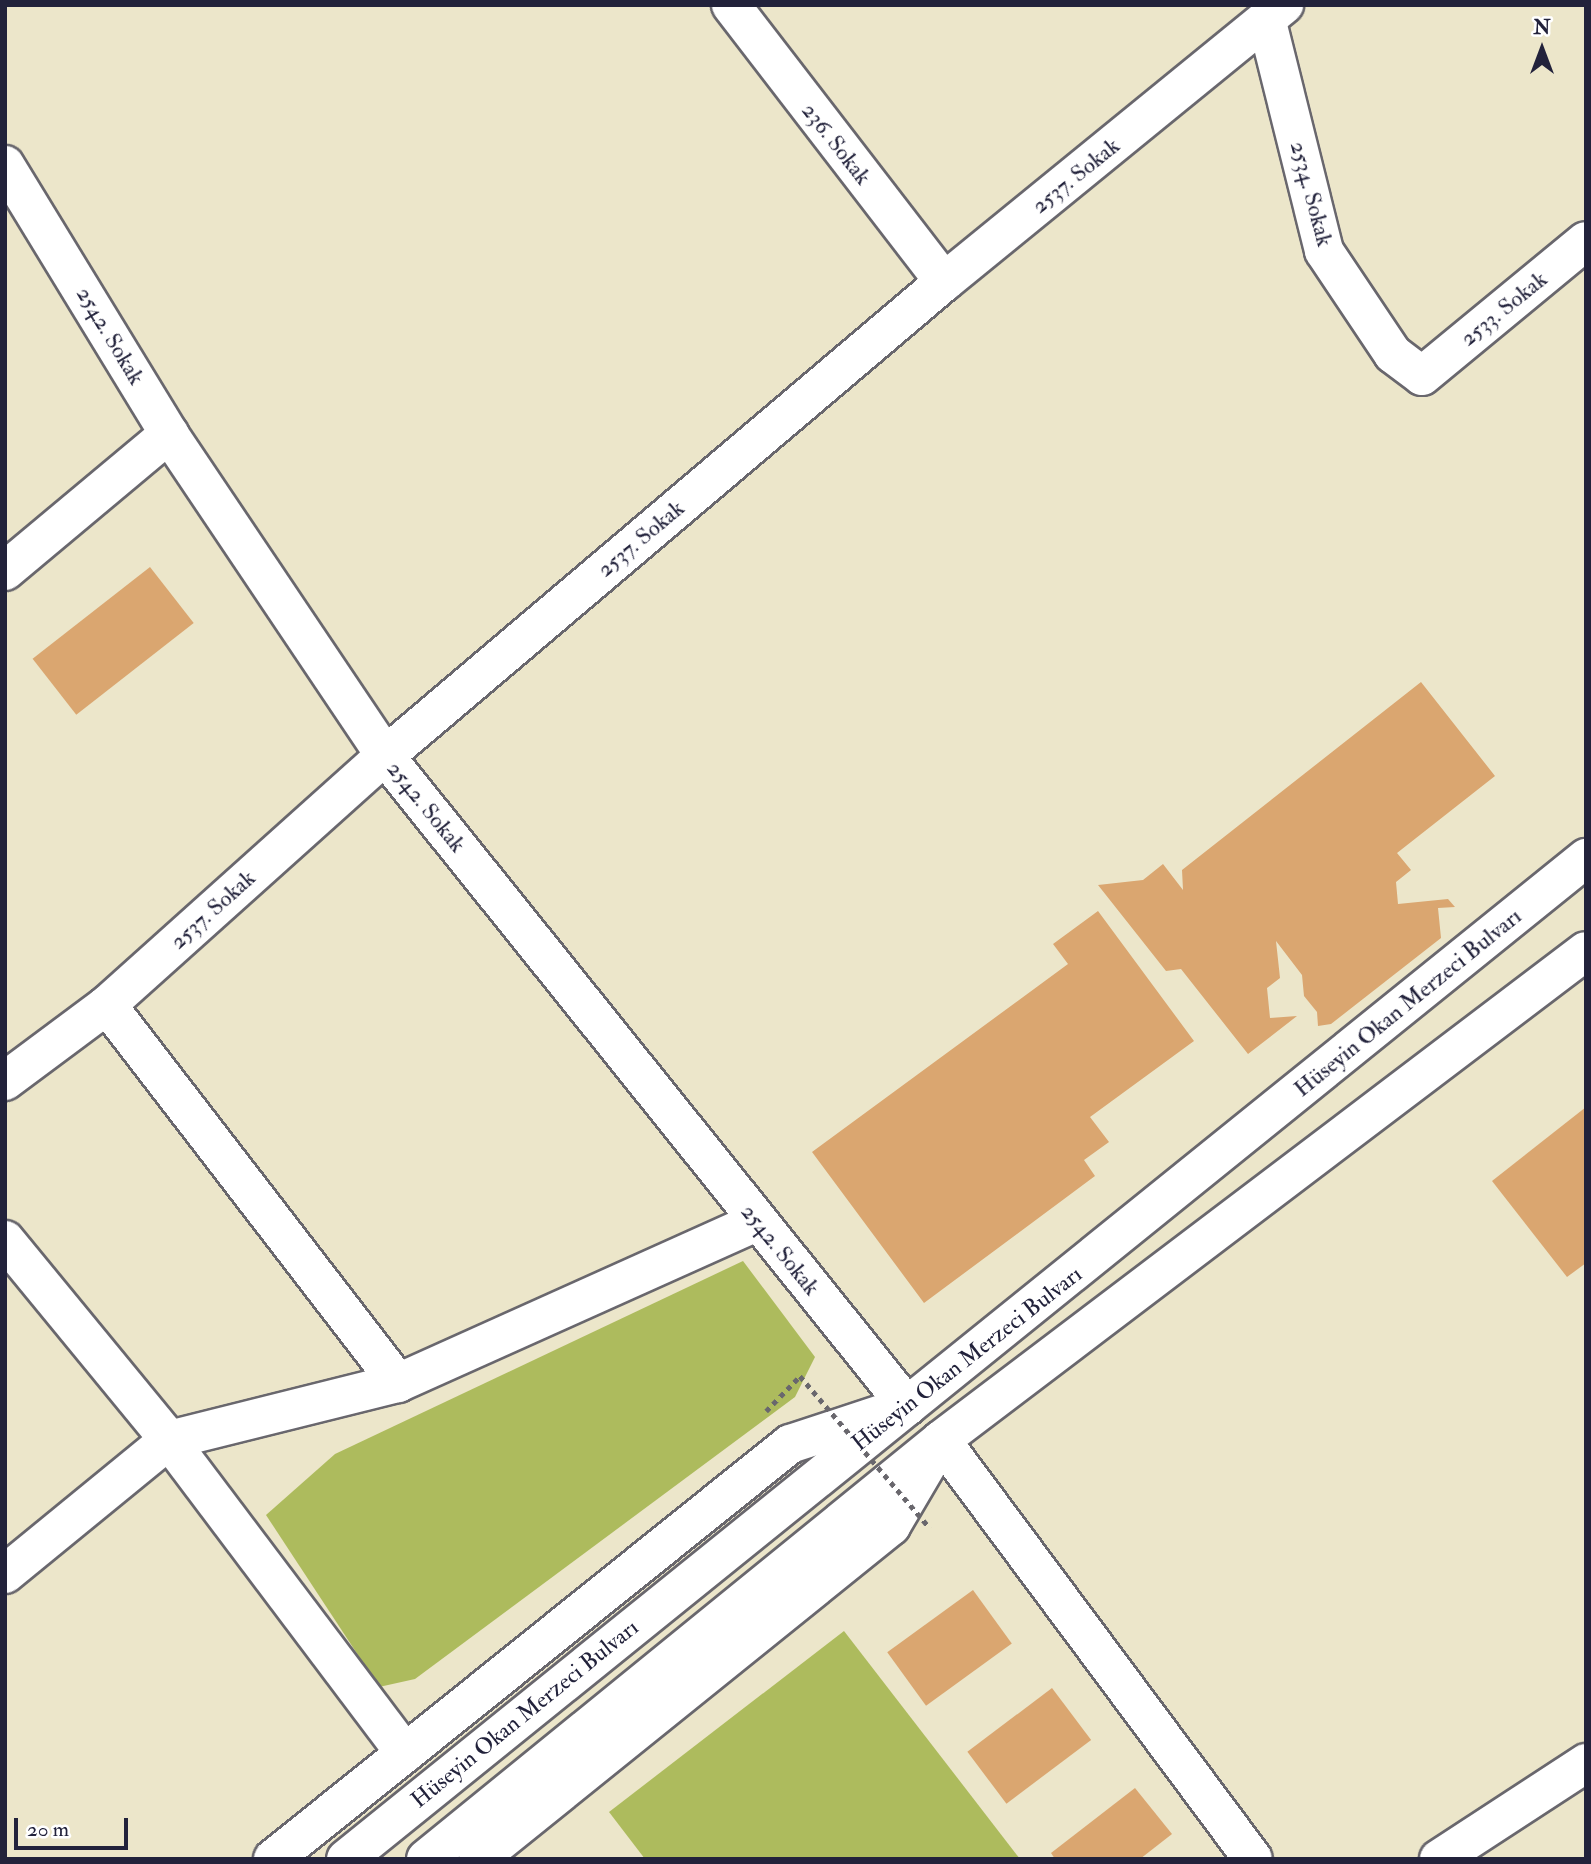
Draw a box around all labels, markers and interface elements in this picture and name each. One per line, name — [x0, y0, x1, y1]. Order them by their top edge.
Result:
north arrow — [1507, 14, 1577, 84]
text: N — [1533, 16, 1551, 40]
street label: 236. Sokak — [795, 98, 877, 190]
street label: 2537. Sokak — [1027, 132, 1125, 220]
street label: 2534. Sokak — [1284, 138, 1338, 250]
street label: 2533. Sokak — [1455, 266, 1553, 352]
street label: 2542. Sokak — [70, 282, 150, 390]
street label: 2537. Sokak — [592, 495, 690, 583]
street label: 2542. Sokak — [381, 756, 471, 858]
street label: 2537. Sokak — [165, 865, 261, 955]
street label: Hüseyin Okan Merzeci Bulvarı — [1289, 903, 1527, 1103]
street label: 2542. Sokak — [735, 1199, 825, 1301]
street label: Hüseyin Okan Merzeci Bulvarı — [846, 1261, 1088, 1457]
street label: Hüseyin Okan Merzeci Bulvarı — [406, 1614, 644, 1814]
scale bar — [18, 1804, 131, 1848]
text: 20 m — [27, 1816, 69, 1843]

